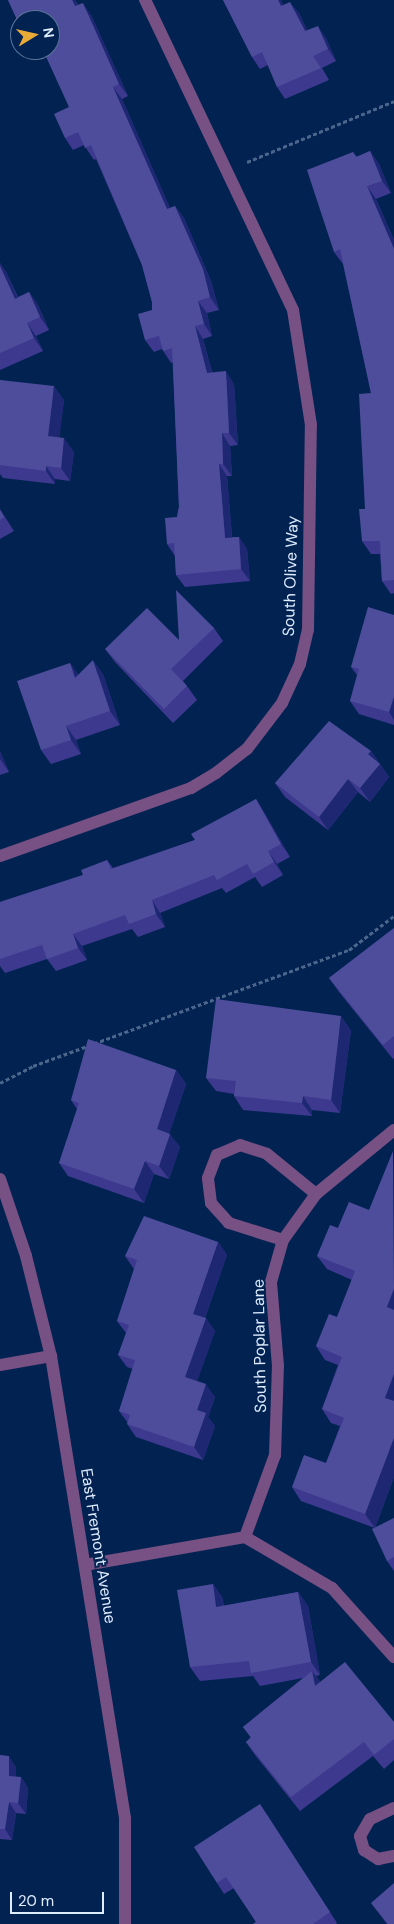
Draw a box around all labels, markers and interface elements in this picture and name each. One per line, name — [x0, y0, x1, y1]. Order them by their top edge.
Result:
north arrow — [10, 10, 60, 60]
text: N — [39, 26, 59, 39]
street label: South Olive Way — [279, 515, 303, 637]
street label: South Poplar Lane — [249, 1279, 271, 1413]
street label: East Fremont Avenue — [76, 1467, 120, 1625]
scale bar — [12, 1882, 106, 1914]
text: 20 m — [18, 1891, 54, 1911]

